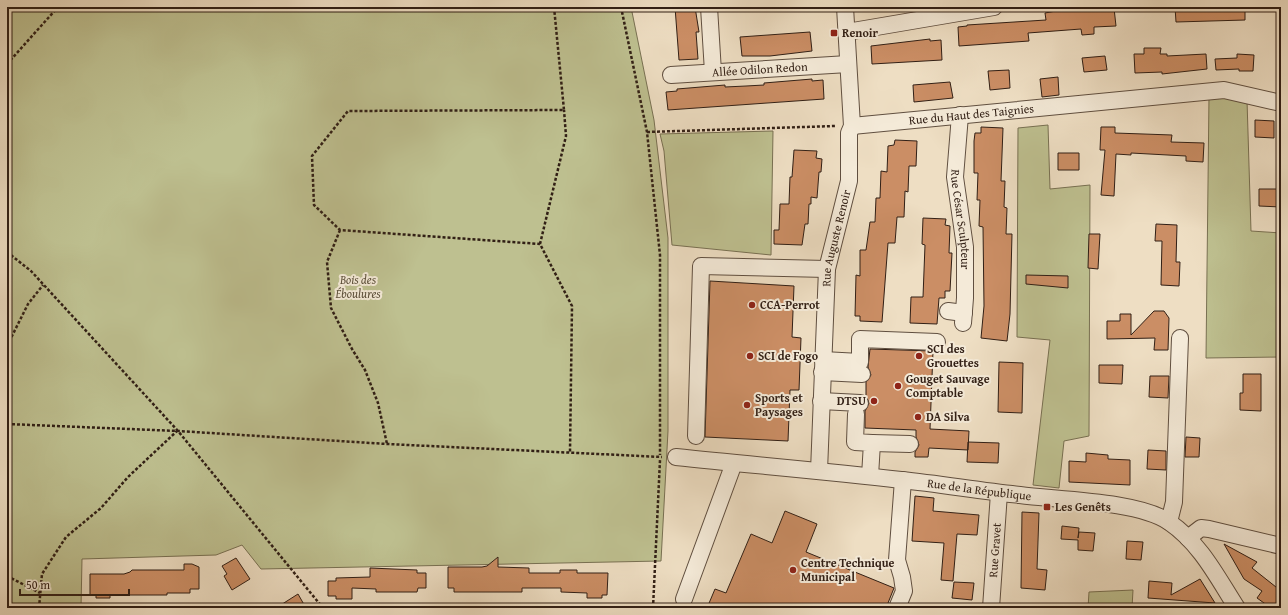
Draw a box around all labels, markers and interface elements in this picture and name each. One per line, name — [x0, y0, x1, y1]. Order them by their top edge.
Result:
place label: Renoir — [842, 24, 879, 41]
marker: Renoir — [829, 28, 839, 38]
street label: Allée Odilon Redon — [711, 58, 808, 80]
street label: Rue du Haut des Taignies — [908, 99, 1035, 128]
street label: Rue César Sculpteur — [947, 169, 974, 270]
street label: Rue Auguste Renoir — [817, 188, 855, 287]
park label: Bois des Éboulures — [334, 271, 381, 302]
place label: CCA-Perrot — [760, 296, 820, 313]
marker: CCA-Perrot — [747, 300, 757, 310]
place label: SCI des Grouettes — [927, 340, 979, 371]
place label: SCI de Fogo — [758, 347, 819, 364]
marker: SCI de Fogo — [745, 351, 755, 361]
marker: SCI des Grouettes — [914, 351, 924, 361]
place label: Gouget Sauvage Comptable — [906, 370, 990, 401]
marker: Gouget Sauvage Comptable — [893, 381, 903, 391]
place label: Sports et Paysages — [755, 389, 803, 420]
place label: DTSU — [837, 392, 866, 409]
marker: DTSU — [869, 396, 879, 406]
marker: Sports et Paysages — [742, 400, 752, 410]
place label: DA Silva — [926, 408, 970, 425]
marker: DA Silva — [913, 412, 923, 422]
street label: Rue de la République — [926, 474, 1033, 504]
place label: Les Genêts — [1055, 498, 1111, 515]
marker: Les Genêts — [1042, 502, 1052, 512]
street label: Rue Gravet — [984, 521, 1005, 578]
place label: Centre Technique Municipal — [801, 554, 895, 585]
marker: Centre Technique Municipal — [788, 565, 798, 575]
scale bar — [20, 571, 129, 597]
text: 50 m — [26, 576, 50, 593]

